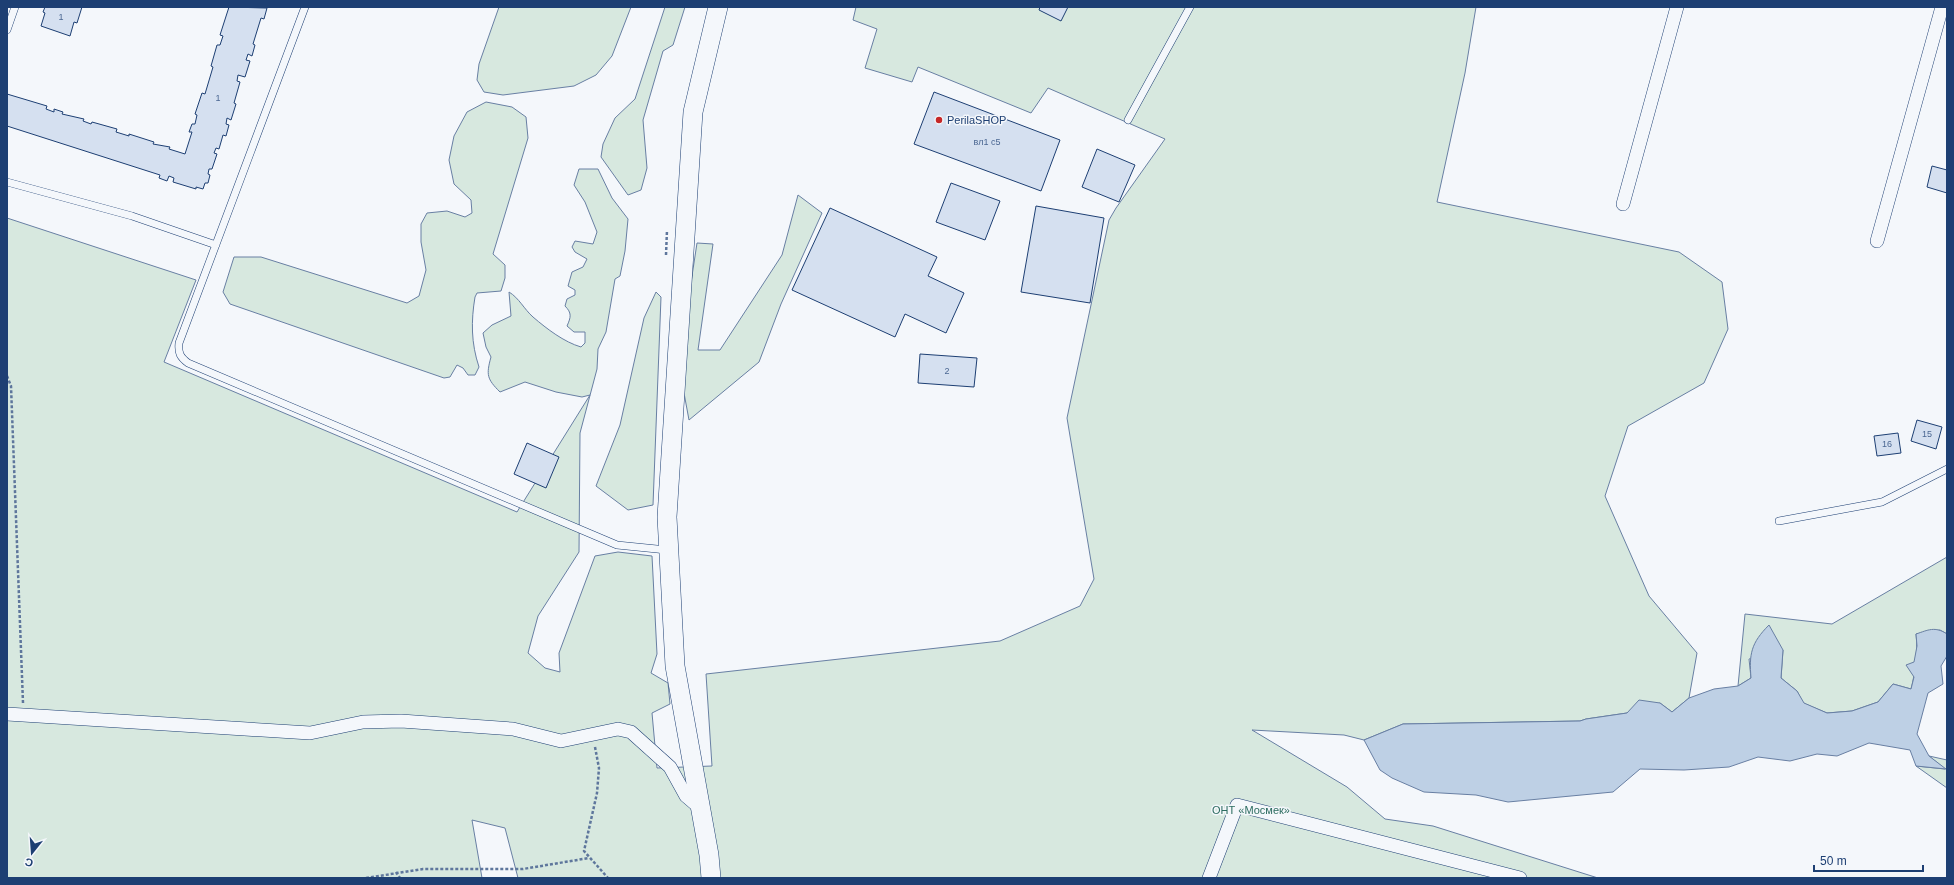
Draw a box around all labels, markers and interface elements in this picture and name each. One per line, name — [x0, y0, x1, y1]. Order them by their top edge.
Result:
house number: 1 — [58, 12, 64, 22]
house number: 1 — [215, 93, 221, 103]
place label: PerilaSHOP — [947, 114, 1006, 126]
marker: PerilaSHOP — [934, 115, 944, 125]
house number: вл1 с5 — [974, 137, 1000, 147]
house number: 2 — [944, 366, 950, 376]
house number: 15 — [1922, 429, 1932, 439]
house number: 16 — [1882, 439, 1892, 449]
park label: ОНТ «Мосмек» — [1212, 804, 1290, 816]
north arrow — [12, 833, 52, 873]
scale bar — [1814, 847, 1923, 873]
text: 50 m — [1820, 854, 1847, 868]
text: С — [23, 856, 35, 869]

